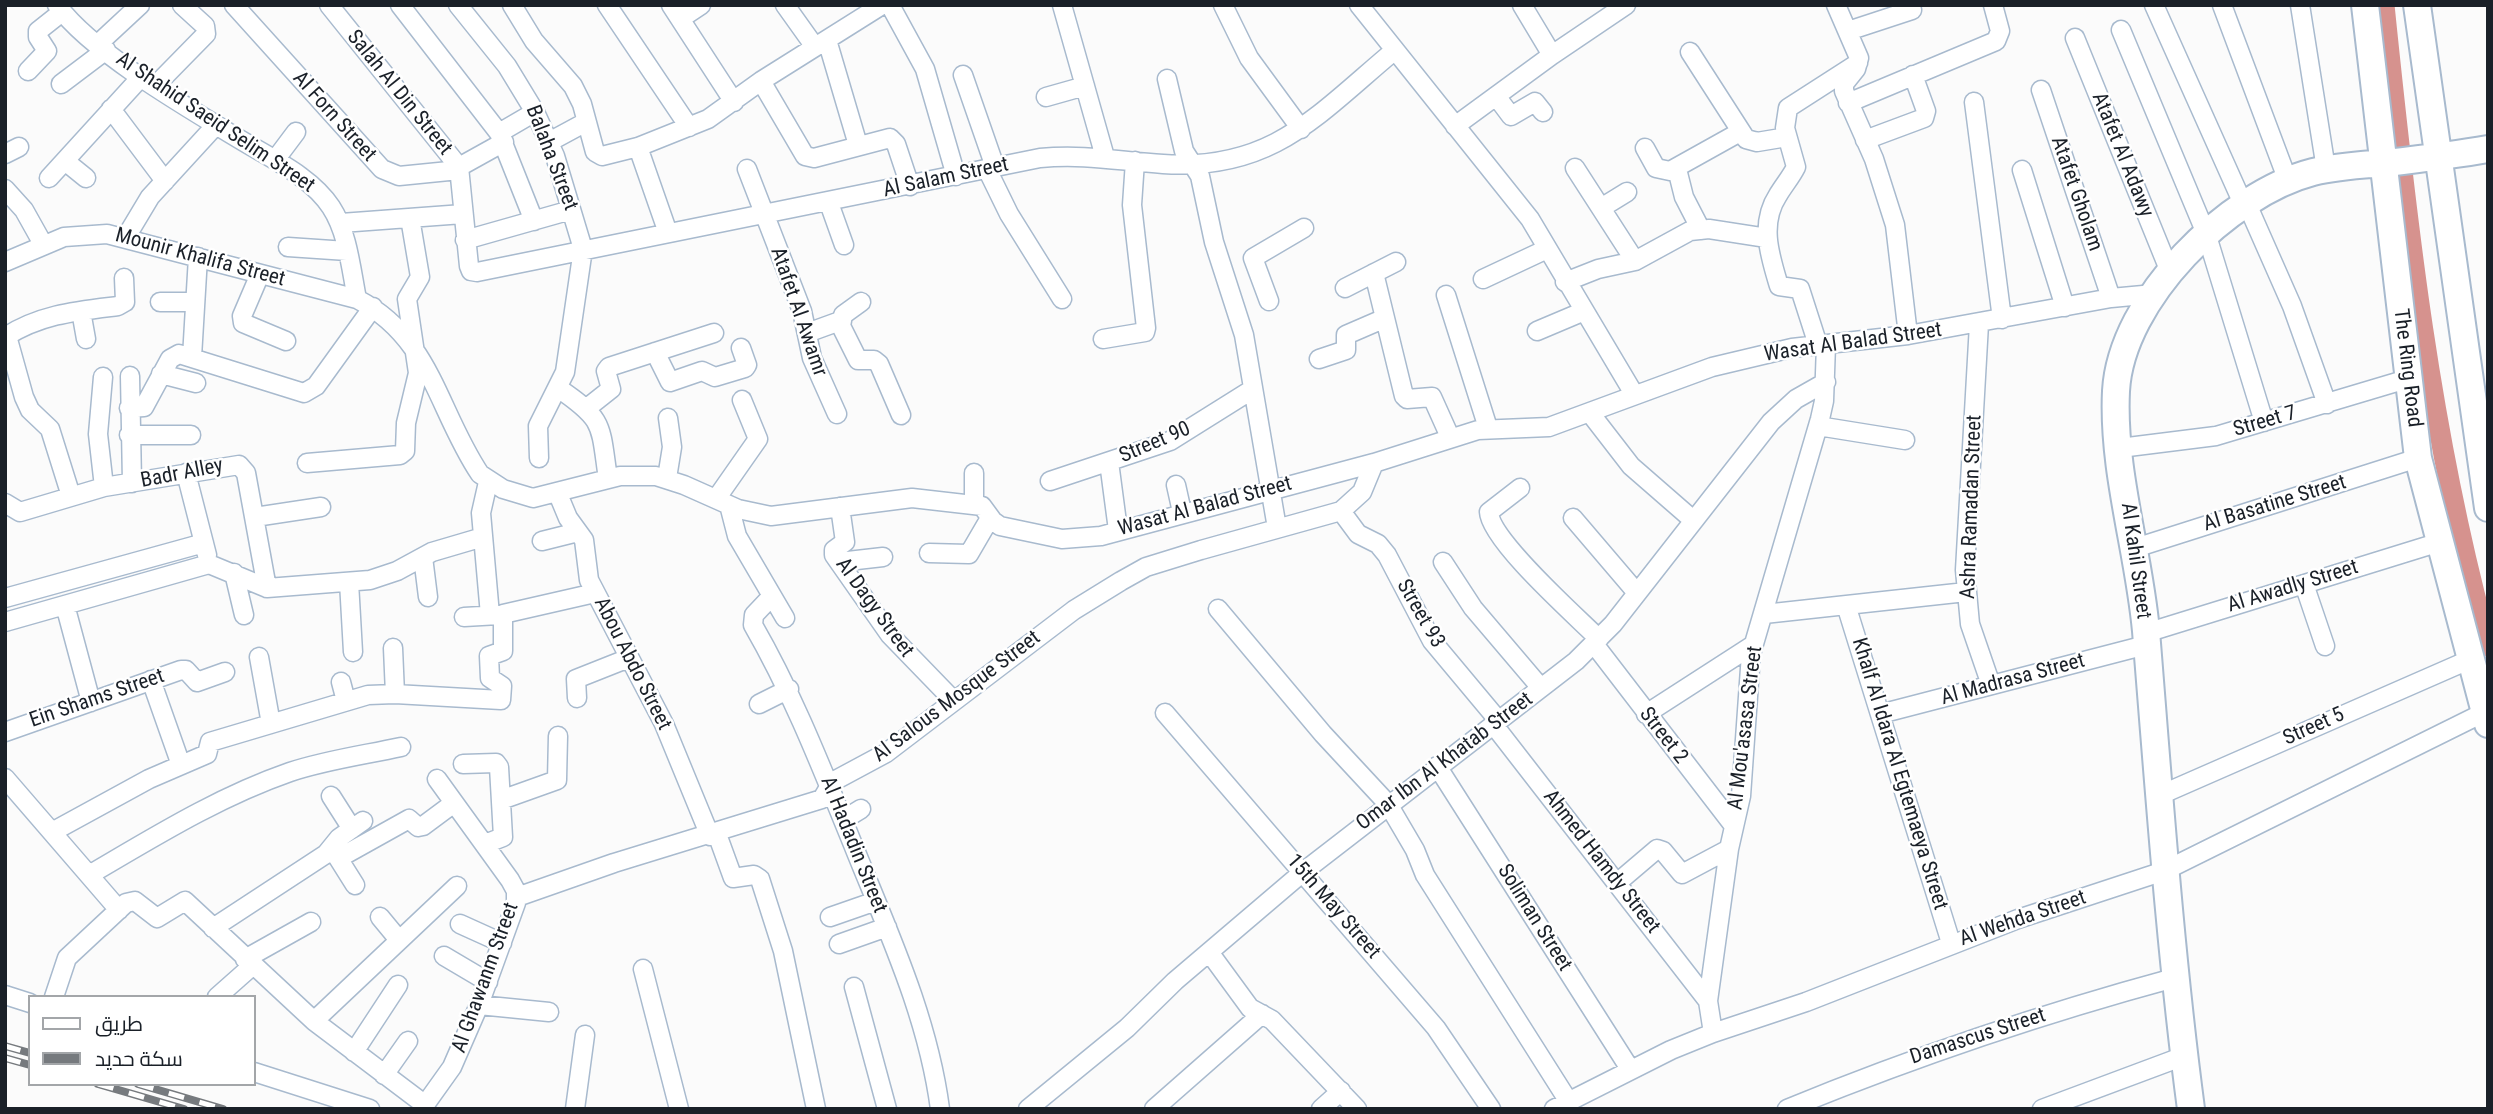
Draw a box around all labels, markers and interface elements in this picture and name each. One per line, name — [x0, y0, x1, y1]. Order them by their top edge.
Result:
street label: Salah Al Din Street — [341, 25, 457, 161]
street label: Al Shahid Saeid Selim Street — [111, 47, 319, 199]
street label: Al Forn Street — [287, 67, 381, 167]
street label: Atafet Al Adawy — [2086, 89, 2158, 221]
street label: Balaha Street — [519, 102, 583, 214]
street label: Atafet Gholam — [2045, 134, 2107, 254]
street label: Al Salam Street — [881, 152, 1011, 204]
street label: Mounir Khalifa Street — [112, 223, 288, 293]
street label: Atafet Al Awamr — [764, 244, 832, 380]
street label: The Ring Road — [2387, 307, 2427, 429]
street label: Wasat Al Balad Street — [1763, 318, 1943, 368]
street label: Street 7 — [2231, 401, 2299, 443]
street label: Ashra Ramadan Street — [1956, 414, 1988, 600]
street label: Street 90 — [1116, 417, 1194, 469]
street label: Badr Alley — [139, 454, 225, 494]
street label: Al Basatine Street — [2201, 470, 2349, 538]
street label: Wasat Al Balad Street — [1115, 472, 1295, 542]
street label: Al Kahil Street — [2114, 501, 2156, 621]
street label: Al Dagy Street — [829, 553, 919, 663]
street label: Al Awadly Street — [2225, 555, 2361, 619]
street label: Street 93 — [1390, 575, 1450, 653]
street label: Abou Abdo Street — [588, 593, 676, 735]
street label: Al Salous Mosque Street — [868, 626, 1046, 768]
street label: Khalf Al Idara Al Egtemaeya Street — [1846, 635, 1952, 913]
street label: Al Mou'asasa Street — [1723, 645, 1769, 811]
street label: Al Madrasa Street — [1938, 649, 2088, 711]
street label: Ein Shams Street — [26, 664, 168, 734]
street label: Omar Ibn Al Khatab Street — [1352, 687, 1538, 837]
street label: Street 5 — [2279, 702, 2349, 752]
street label: Street 2 — [1633, 703, 1693, 769]
street label: Al Hadadin Street — [814, 773, 892, 917]
street label: Ahmed Hamdy Street — [1537, 785, 1665, 939]
street label: 15th May Street — [1281, 850, 1385, 964]
street label: Soliman Street — [1491, 860, 1577, 976]
street label: Al Wehda Street — [1957, 886, 2089, 952]
street label: Al Ghawanm Street — [447, 899, 525, 1057]
legend — [28, 995, 256, 1086]
street label: Damascus Street — [1907, 1003, 2049, 1071]
text: طريق — [95, 1012, 143, 1036]
text: سكة حديد — [95, 1047, 183, 1071]

